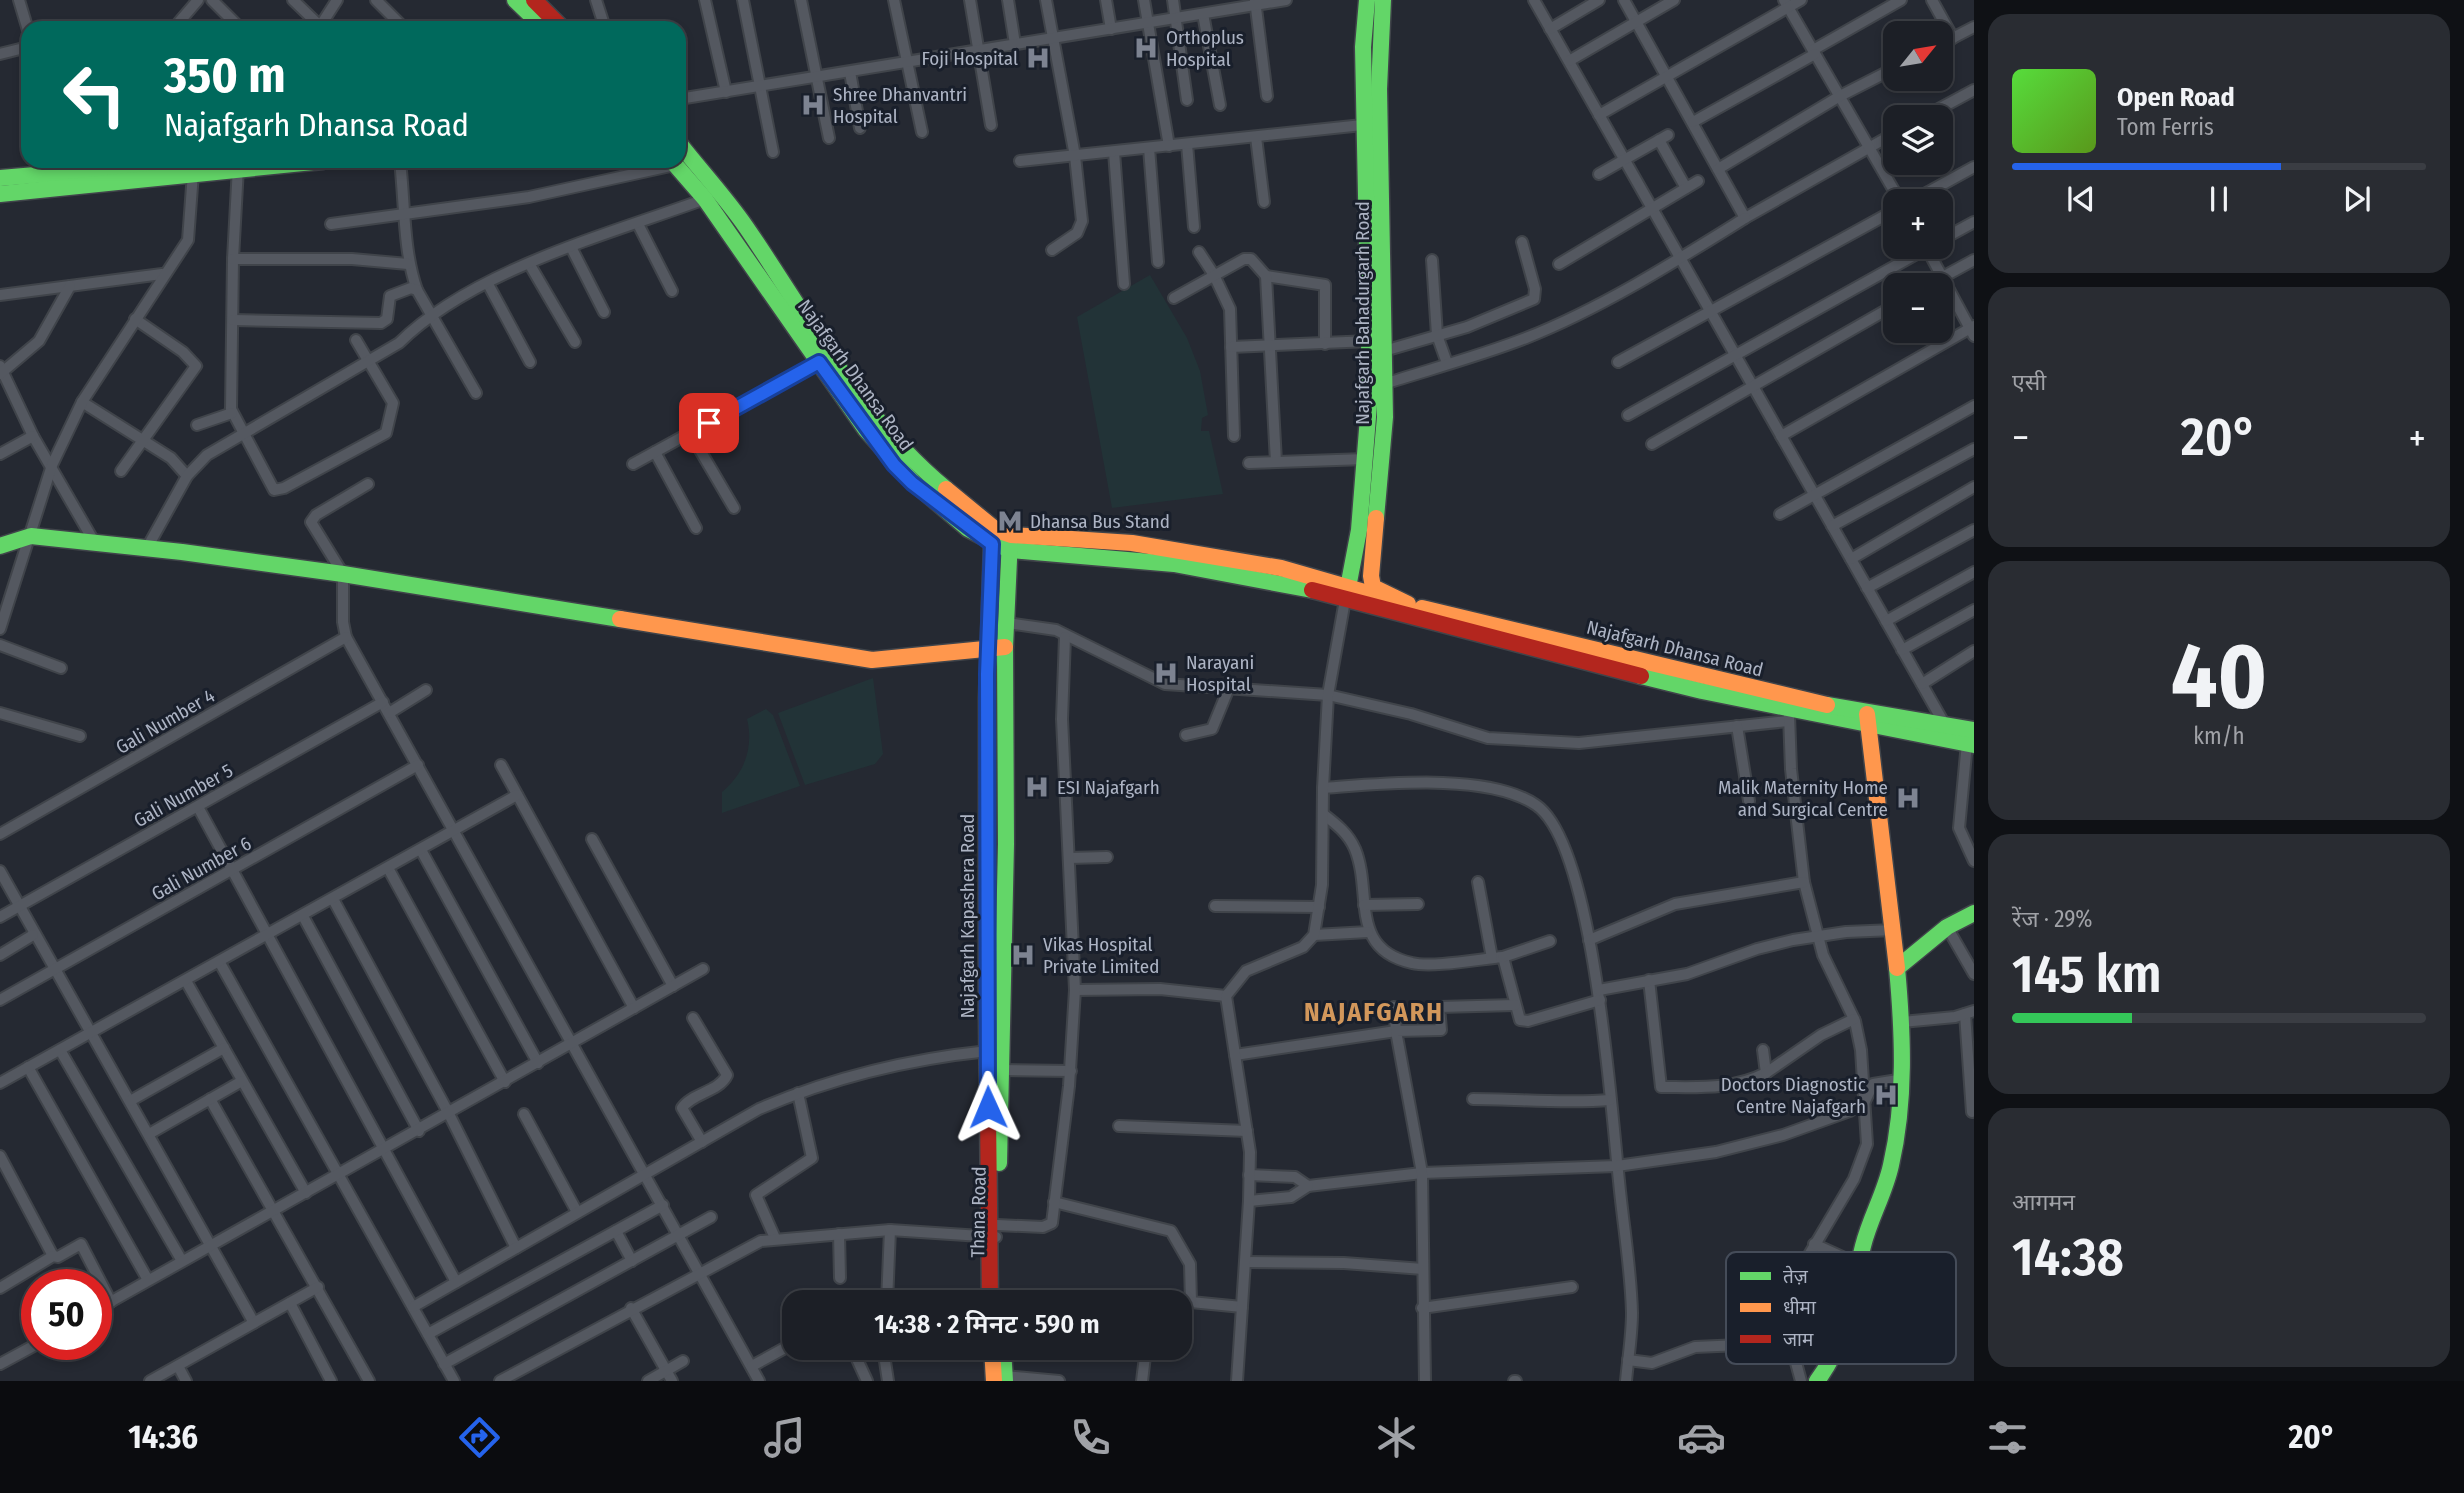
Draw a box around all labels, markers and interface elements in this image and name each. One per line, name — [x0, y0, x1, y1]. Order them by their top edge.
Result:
north arrow — [1883, 21, 1953, 91]
map controls — [1883, 21, 1953, 343]
place label: Orthoplus Hospital — [1166, 26, 1244, 71]
hospital icon: Orthoplus Hospital — [1132, 34, 1160, 62]
hospital icon: Foji Hospital — [1024, 44, 1052, 72]
text: 350 m — [164, 46, 286, 105]
place label: Foji Hospital — [922, 47, 1018, 70]
icon: left — [49, 49, 140, 140]
text: Open Road — [2117, 82, 2235, 113]
place label: Shree Dhanvantri Hospital — [833, 83, 967, 128]
hospital icon: Shree Dhanvantri Hospital — [799, 91, 827, 119]
button: layers — [1883, 105, 1953, 175]
text: Najafgarh Dhansa Road — [164, 106, 469, 144]
text: Tom Ferris — [2117, 113, 2214, 141]
icon: previous — [2062, 180, 2100, 218]
icon: pause — [2200, 180, 2238, 218]
icon: next — [2338, 180, 2376, 218]
button: + — [1883, 189, 1953, 259]
street label: Najafgarh Bahadurgarh Road — [1351, 201, 1374, 425]
button: − — [1883, 273, 1953, 343]
street label: Najafgarh Dhansa Road — [793, 295, 918, 455]
text: एसी — [2012, 368, 2046, 396]
pin — [679, 393, 739, 453]
icon: arrive — [690, 404, 728, 442]
text: 20° — [2181, 406, 2257, 469]
text: − — [2012, 415, 2029, 461]
text: + — [2409, 415, 2426, 461]
metro station icon: Dhansa Bus Stand — [996, 507, 1024, 535]
place label: Dhansa Bus Stand — [1030, 510, 1170, 533]
street label: Najafgarh Dhansa Road — [1584, 615, 1766, 682]
text: 40 — [2171, 622, 2267, 731]
place label: Narayani Hospital — [1186, 651, 1254, 696]
hospital icon: Narayani Hospital — [1152, 659, 1180, 687]
street label: Gali Number 4 — [112, 684, 219, 759]
text: km/h — [2193, 722, 2245, 750]
street label: Gali Number 5 — [130, 759, 237, 832]
hospital icon: ESI Najafgarh — [1023, 773, 1051, 801]
place label: ESI Najafgarh — [1057, 776, 1160, 799]
place label: Malik Maternity Home and Surgical Centre — [1718, 776, 1888, 821]
hospital icon: Malik Maternity Home and Surgical Centre — [1894, 784, 1922, 812]
street label: Najafgarh Kapashera Road — [956, 814, 979, 1018]
street label: Gali Number 6 — [147, 832, 255, 905]
text: रेंज · 29% — [2012, 905, 2093, 933]
place label: Vikas Hospital Private Limited — [1043, 933, 1159, 978]
hospital icon: Vikas Hospital Private Limited — [1009, 941, 1037, 969]
text: 145 km — [2012, 943, 2161, 1006]
district label: NAJAFGARH — [1304, 997, 1444, 1028]
position arrow — [951, 1070, 1025, 1144]
place label: Doctors Diagnostic Centre Najafgarh — [1721, 1073, 1866, 1118]
hospital icon: Doctors Diagnostic Centre Najafgarh — [1872, 1081, 1900, 1109]
street label: Thana Road — [966, 1166, 991, 1258]
text: आगमन — [2012, 1188, 2075, 1216]
text: 14:38 — [2012, 1226, 2124, 1289]
legend — [1726, 1252, 1956, 1364]
text: तेज़ — [1783, 1265, 1809, 1288]
speed limit sign: 50 — [21, 1269, 112, 1360]
text: धीमा — [1783, 1296, 1817, 1319]
text: 14:38 · 2 मिनट · 590 m — [874, 1309, 1100, 1340]
text: जाम — [1783, 1328, 1814, 1351]
icon: directions — [455, 1413, 504, 1462]
icon: music — [760, 1413, 809, 1462]
icon: phone — [1066, 1413, 1115, 1462]
icon: climate — [1372, 1413, 1421, 1462]
icon: car — [1677, 1413, 1726, 1462]
icon: filters — [1983, 1413, 2032, 1462]
text: 14:36 — [128, 1418, 198, 1456]
text: 20° — [2288, 1418, 2336, 1456]

